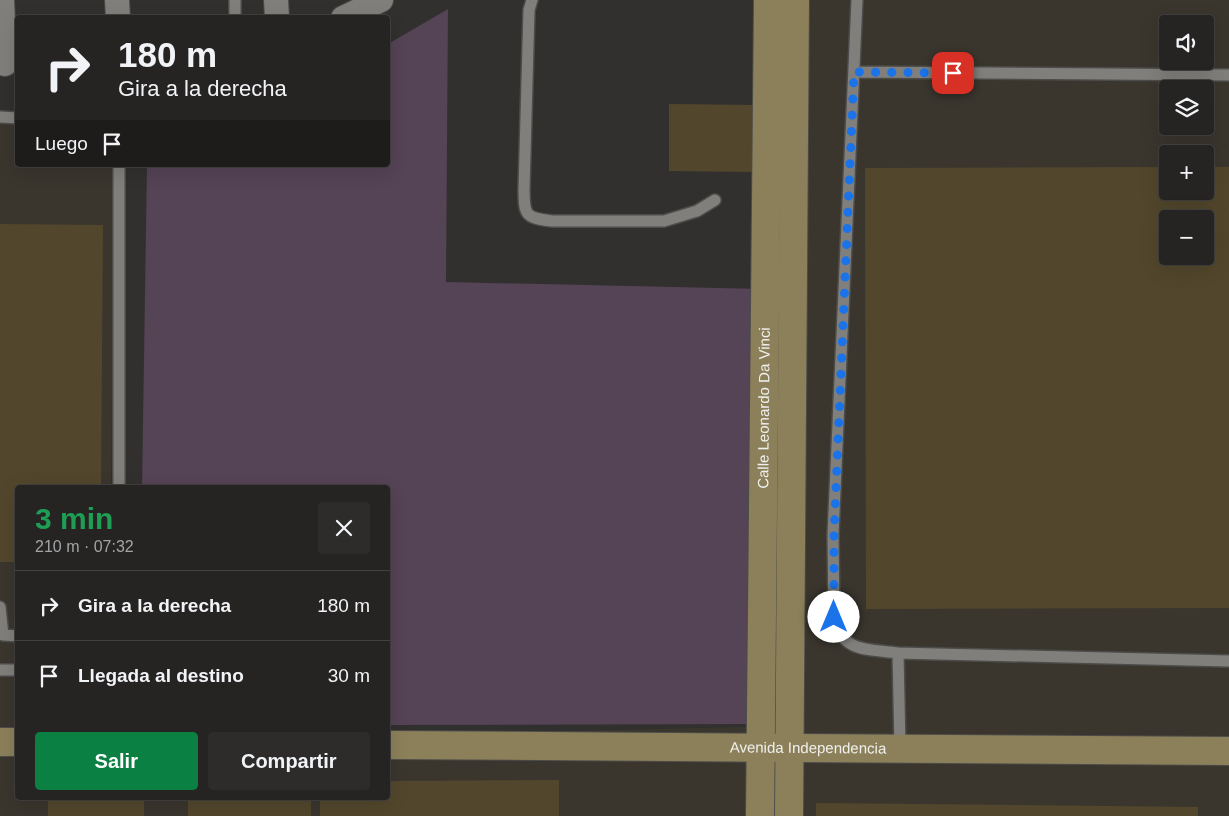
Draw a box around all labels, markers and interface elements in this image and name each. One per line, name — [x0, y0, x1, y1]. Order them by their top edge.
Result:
map controls — [1159, 15, 1214, 265]
button: sound — [1159, 15, 1214, 70]
icon: right — [35, 35, 100, 100]
text: 180 m — [118, 35, 217, 74]
pin — [932, 52, 974, 94]
icon: arrive — [939, 59, 967, 87]
text: Gira a la derecha — [118, 76, 287, 101]
button: layers — [1159, 80, 1214, 135]
icon: arrive — [98, 130, 126, 158]
text: Luego — [35, 133, 88, 154]
button: + — [1159, 145, 1214, 200]
button: − — [1159, 210, 1214, 265]
street label: Calle Leonardo Da Vinci — [754, 327, 773, 489]
text: 3 min — [35, 502, 113, 535]
button: close — [318, 502, 370, 554]
text: 210 m · 07:32 — [35, 538, 134, 555]
position arrow — [807, 590, 859, 642]
icon: right — [35, 592, 63, 620]
text: Gira a la derecha — [78, 595, 231, 616]
text: 180 m — [317, 595, 370, 616]
icon: arrive — [35, 662, 63, 690]
text: Llegada al destino — [78, 665, 244, 686]
text: 30 m — [328, 665, 370, 686]
button: Salir — [35, 732, 198, 790]
button: Compartir — [208, 732, 370, 790]
street label: Avenida Independencia — [730, 738, 887, 757]

